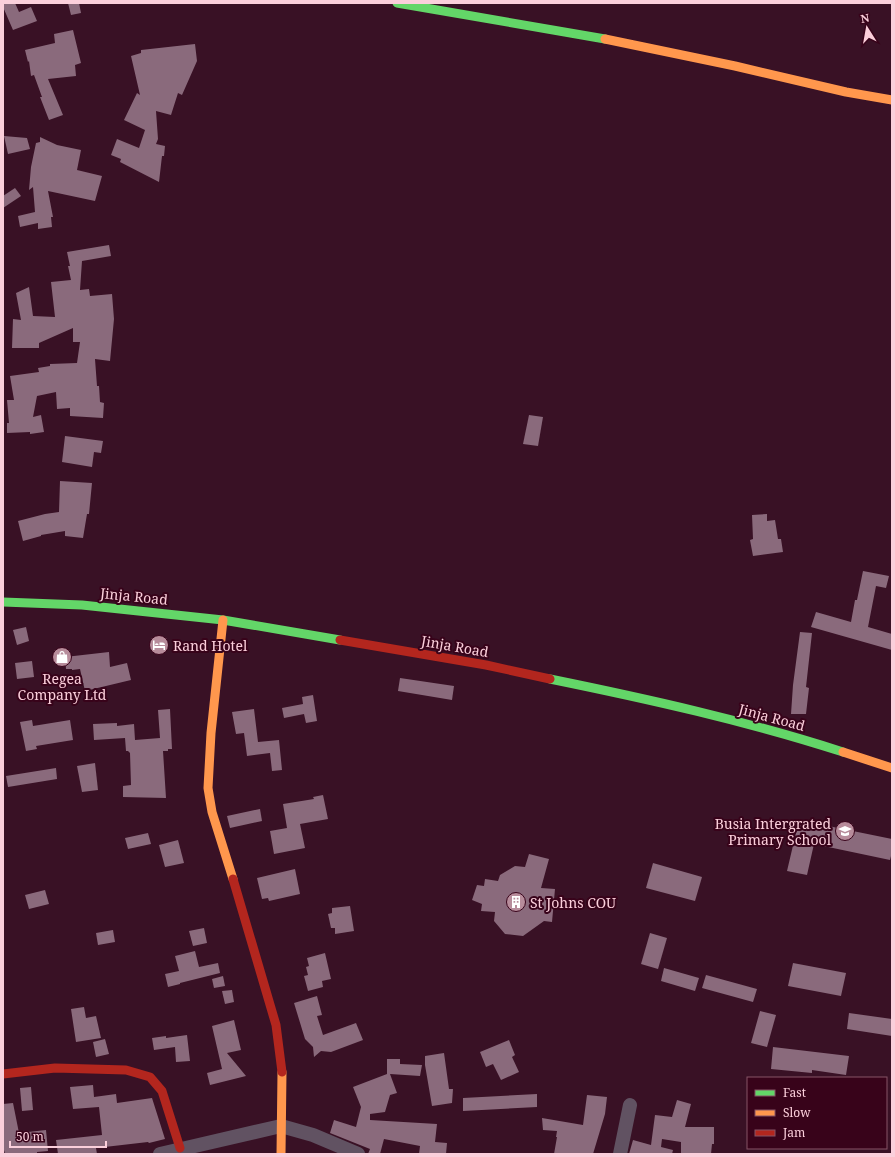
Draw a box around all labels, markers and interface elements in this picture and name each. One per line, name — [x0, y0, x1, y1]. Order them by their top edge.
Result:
north arrow — [847, 8, 887, 48]
text: N — [859, 9, 871, 26]
street label: Jinja Road — [98, 583, 169, 609]
street label: Jinja Road — [419, 631, 491, 661]
hotel icon: Rand Hotel — [148, 634, 170, 656]
place label: Rand Hotel — [173, 636, 248, 655]
shop icon: Regea Company Ltd — [51, 646, 73, 668]
place label: Regea Company Ltd — [18, 669, 107, 704]
street label: Jinja Road — [736, 699, 808, 735]
place label: Busia Intergrated Primary School — [715, 814, 832, 849]
school or university icon: Busia Intergrated Primary School — [834, 820, 856, 842]
building icon: St Johns COU — [505, 891, 527, 913]
place label: St Johns COU — [530, 893, 616, 912]
legend — [747, 1077, 887, 1149]
text: Fast — [783, 1084, 806, 1101]
text: Slow — [783, 1104, 811, 1121]
scale bar — [10, 1123, 106, 1149]
text: Jam — [782, 1124, 805, 1141]
text: 50 m — [16, 1128, 44, 1145]

